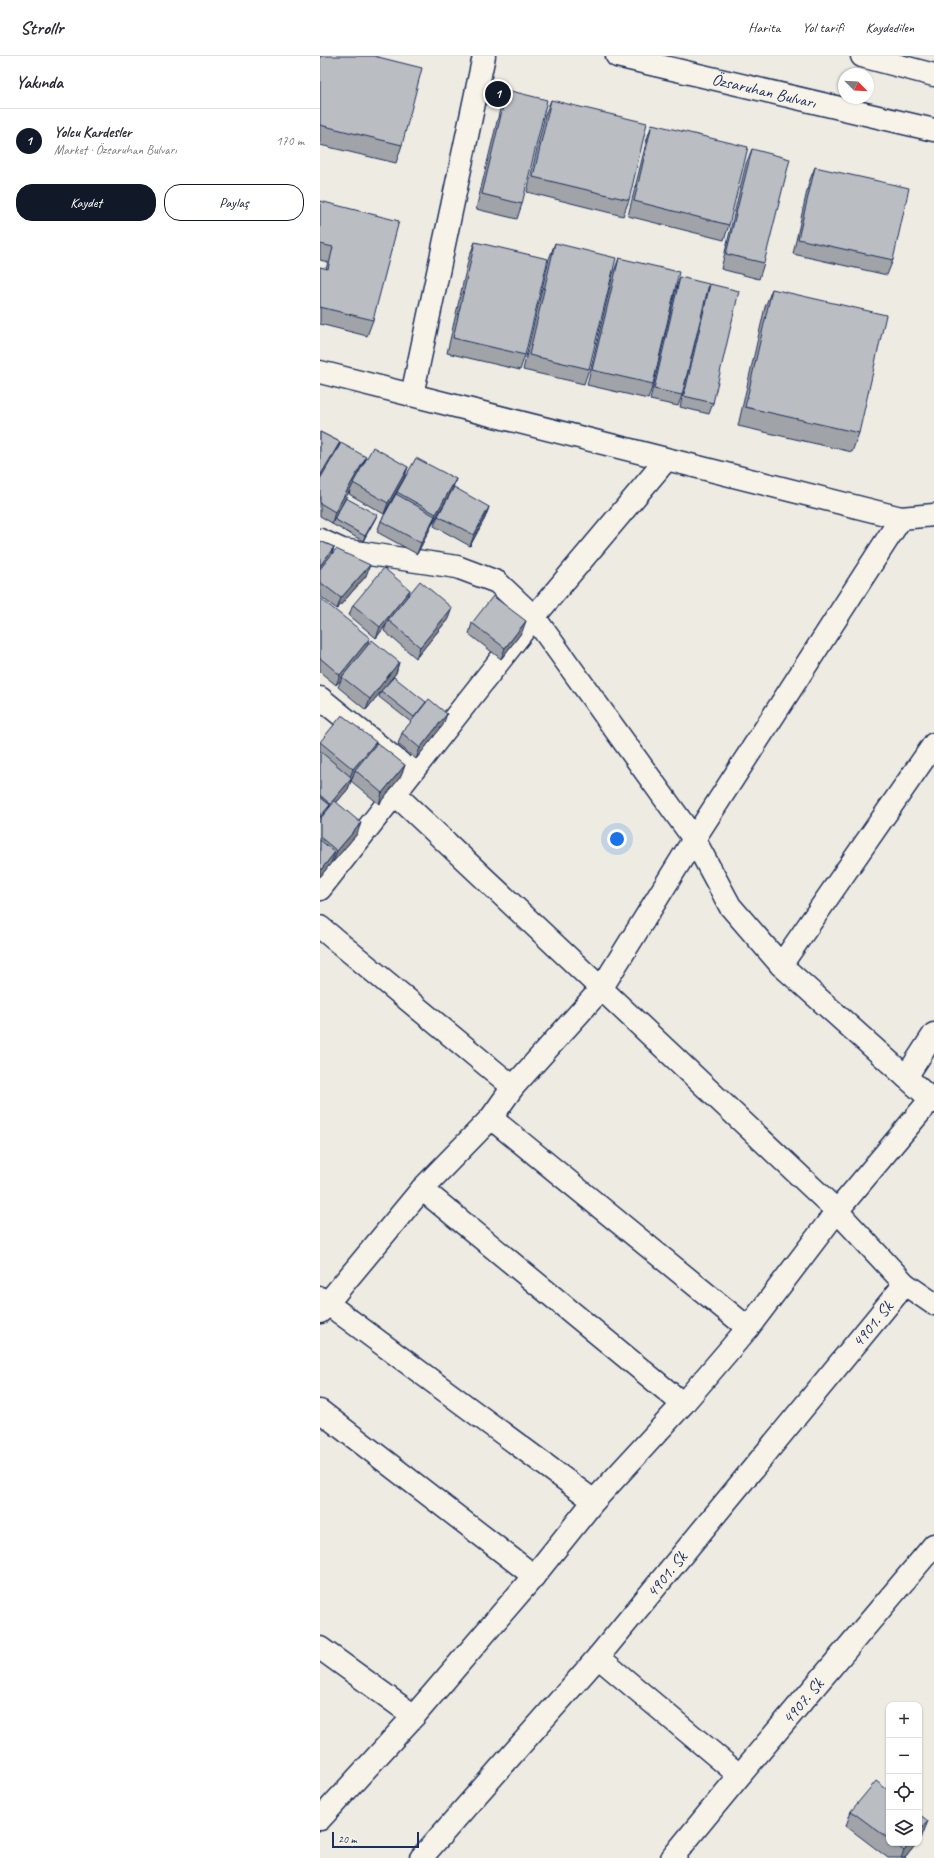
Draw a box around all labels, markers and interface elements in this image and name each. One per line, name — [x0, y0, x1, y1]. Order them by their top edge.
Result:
text: Strollr — [20, 16, 63, 40]
text: Harita — [748, 19, 780, 36]
text: Yol tarifi — [802, 19, 844, 36]
text: Kaydedilen — [866, 19, 914, 36]
north arrow — [838, 68, 874, 104]
street label: Özsaruhan Bulvarı — [710, 69, 819, 113]
text: Yakında — [16, 72, 63, 93]
pin: 1 — [485, 79, 511, 109]
text: Yolcu Kardesler — [54, 123, 132, 142]
text: 1 — [26, 133, 32, 149]
text: 170 m — [276, 133, 304, 149]
text: Market · Özsaruhan Bulvarı — [54, 142, 177, 158]
button: Kaydet — [16, 184, 156, 221]
button: Paylaş — [164, 184, 304, 221]
your location — [607, 829, 627, 849]
street label: 4901. Sk — [848, 1296, 898, 1351]
street label: 4901. Sk — [642, 1546, 693, 1602]
street label: 4907. Sk — [778, 1673, 829, 1728]
map controls — [886, 1702, 922, 1846]
button: + — [886, 1702, 922, 1738]
button: − — [886, 1738, 922, 1774]
button: locate — [886, 1774, 922, 1810]
button: layers — [886, 1810, 922, 1846]
scale bar — [332, 1830, 419, 1849]
text: 20 m — [338, 1832, 357, 1846]

